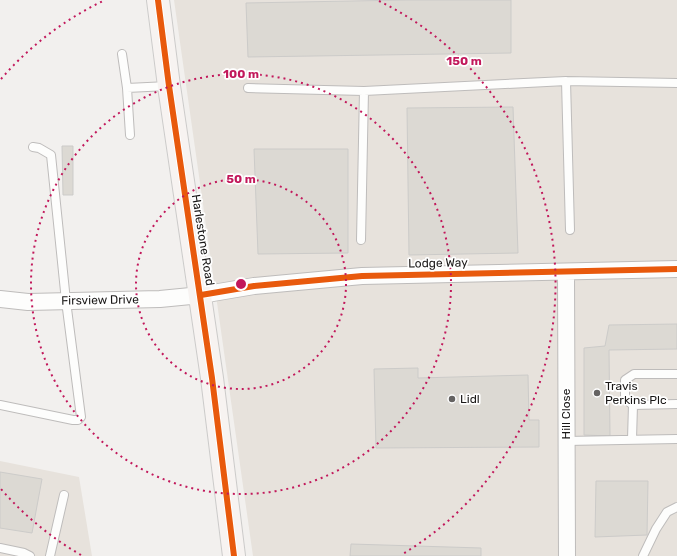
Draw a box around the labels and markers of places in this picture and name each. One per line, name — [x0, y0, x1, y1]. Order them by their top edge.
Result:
centre of rings — [234, 277, 248, 291]
place label: Travis Perkins Plc — [605, 379, 667, 407]
marker: Travis Perkins Plc — [592, 388, 602, 398]
place label: Lidl — [460, 392, 480, 406]
marker: Lidl — [447, 394, 457, 404]

